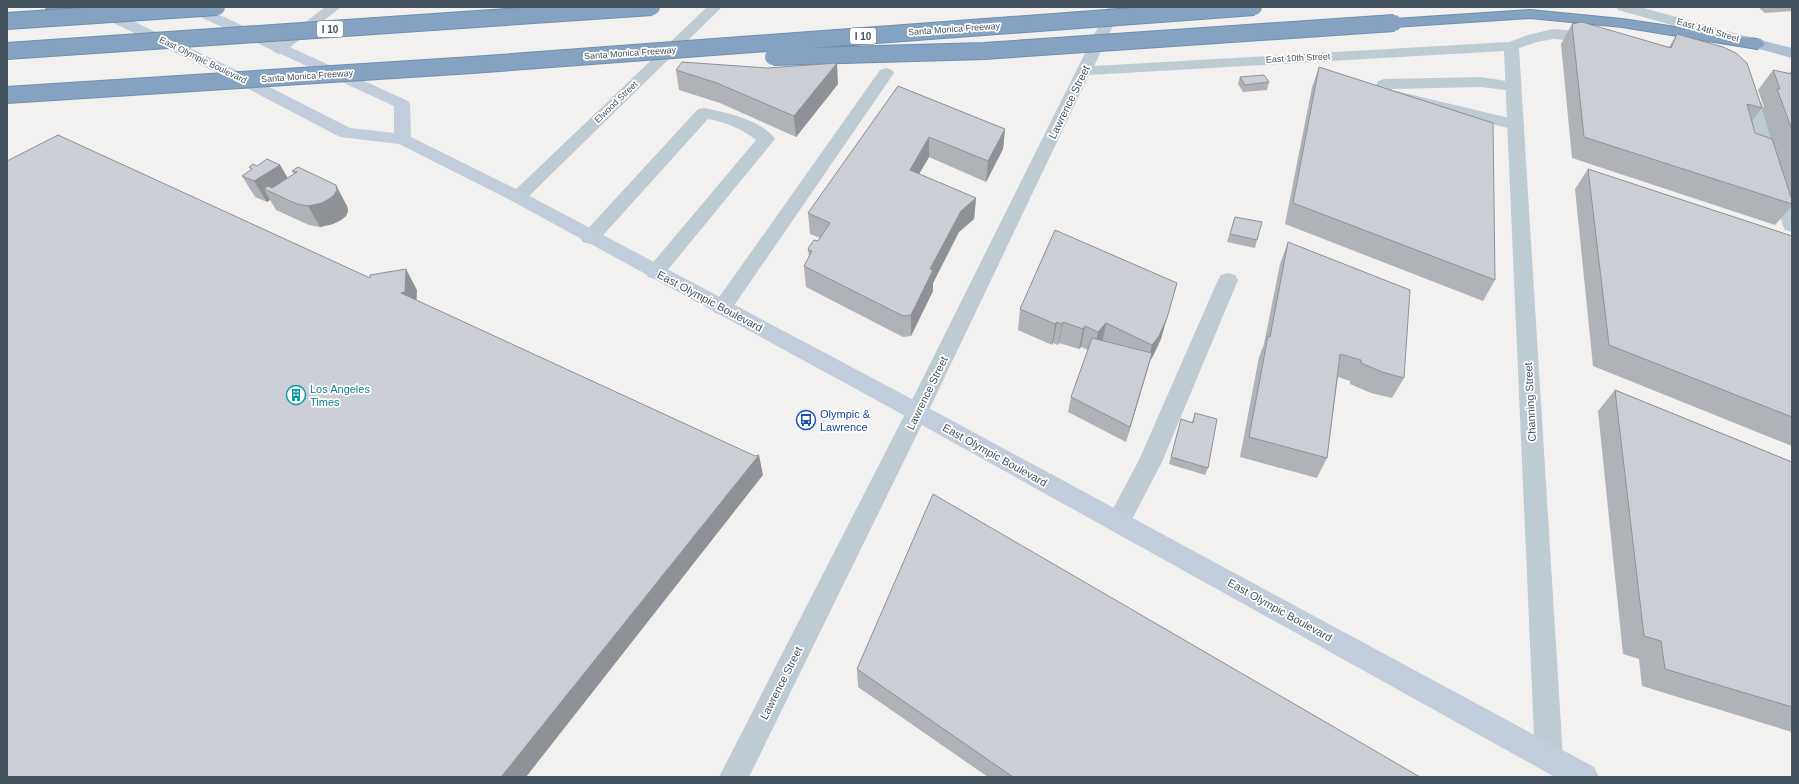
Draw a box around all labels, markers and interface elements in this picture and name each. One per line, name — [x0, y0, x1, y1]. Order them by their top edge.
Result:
street label: East 14th Street — [1676, 16, 1741, 44]
road number: I 10 — [317, 21, 343, 37]
street label: Santa Monica Freeway — [908, 21, 1001, 37]
road number: I 10 — [850, 28, 876, 44]
street label: East Olympic Boulevard — [158, 34, 248, 86]
street label: Santa Monica Freeway — [584, 45, 677, 61]
street label: East 10th Street — [1266, 51, 1331, 65]
street label: Lawrence Street — [1046, 63, 1092, 141]
street label: Santa Monica Freeway — [261, 68, 354, 84]
street label: Elwood Street — [592, 79, 640, 125]
street label: East Olympic Boulevard — [655, 268, 765, 334]
street label: Lawrence Street — [904, 354, 950, 432]
street label: Channing Street — [1522, 362, 1538, 442]
place label: Los Angeles Times — [310, 383, 370, 408]
building icon: Los Angeles Times — [285, 384, 307, 406]
place label: Olympic & Lawrence — [820, 408, 871, 433]
bus stop icon: Olympic & Lawrence — [795, 409, 817, 431]
street label: East Olympic Boulevard — [941, 421, 1049, 489]
street label: East Olympic Boulevard — [1226, 576, 1334, 644]
street label: Lawrence Street — [757, 645, 805, 721]

